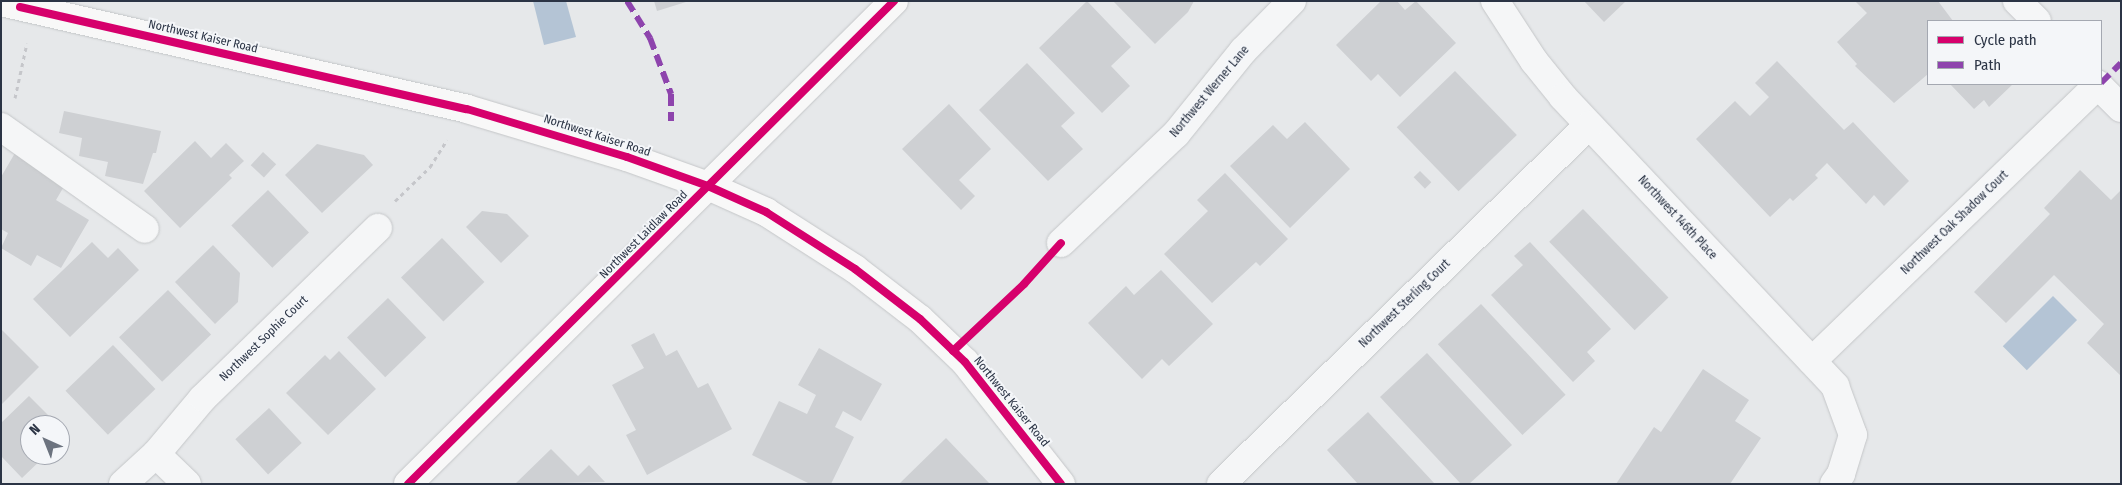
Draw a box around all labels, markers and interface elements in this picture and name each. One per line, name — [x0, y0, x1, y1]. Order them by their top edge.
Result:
street label: Northwest Kaiser Road — [147, 17, 259, 57]
legend — [1927, 20, 2102, 85]
text: Cycle path — [1974, 31, 2037, 49]
street label: Northwest Werner Lane — [1167, 43, 1253, 141]
text: Path — [1974, 56, 2001, 74]
street label: Northwest Kaiser Road — [542, 112, 652, 160]
street label: Northwest Oak Shadow Court — [1898, 168, 2012, 278]
street label: Northwest 146th Place — [1635, 173, 1719, 263]
street label: Northwest Laidlaw Road — [597, 188, 691, 282]
street label: Northwest Sterling Court — [1356, 257, 1454, 351]
street label: Northwest Sophie Court — [217, 293, 311, 385]
street label: Northwest Kaiser Road — [970, 354, 1052, 450]
north arrow — [20, 415, 70, 465]
text: N — [26, 421, 44, 439]

